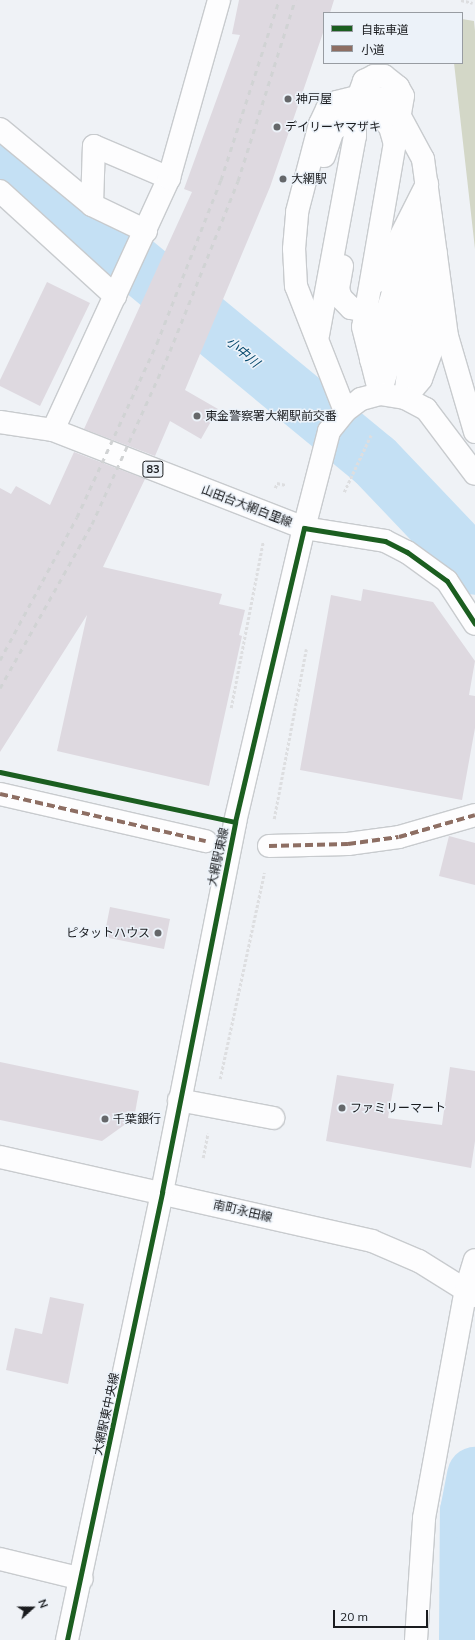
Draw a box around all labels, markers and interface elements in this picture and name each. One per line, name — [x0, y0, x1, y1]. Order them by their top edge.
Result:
legend — [323, 12, 463, 64]
text: 自転車道 — [361, 22, 409, 37]
text: 小道 — [361, 42, 385, 57]
place label: 神戸屋 — [296, 92, 332, 106]
marker: 神戸屋 — [283, 94, 293, 104]
place label: デイリーヤマザキ — [285, 120, 381, 134]
marker: デイリーヤマザキ — [272, 122, 282, 132]
place label: 大網駅 — [291, 172, 327, 186]
marker: 大網駅 — [278, 174, 288, 184]
water label: 小中川 — [223, 333, 263, 371]
place label: 東金警察署大網駅前交番 — [205, 409, 337, 423]
marker: 東金警察署大網駅前交番 — [192, 411, 202, 421]
road number: 83 — [142, 460, 164, 478]
street label: 山田台大網白里線 — [200, 482, 294, 530]
street label: 大網駅東線 — [205, 826, 231, 888]
place label: ピタットハウス — [66, 926, 150, 940]
marker: ピタットハウス — [153, 928, 163, 938]
place label: ファミリーマート — [350, 1101, 446, 1115]
marker: ファミリーマート — [337, 1103, 347, 1113]
place label: 千葉銀行 — [113, 1112, 161, 1126]
marker: 千葉銀行 — [100, 1114, 110, 1124]
street label: 南町永田線 — [212, 1197, 274, 1225]
street label: 大網駅東中央線 — [90, 1371, 122, 1457]
north arrow — [12, 1588, 52, 1628]
text: N — [35, 1597, 51, 1610]
scale bar — [335, 1602, 430, 1628]
text: 20 m — [340, 1609, 368, 1624]

